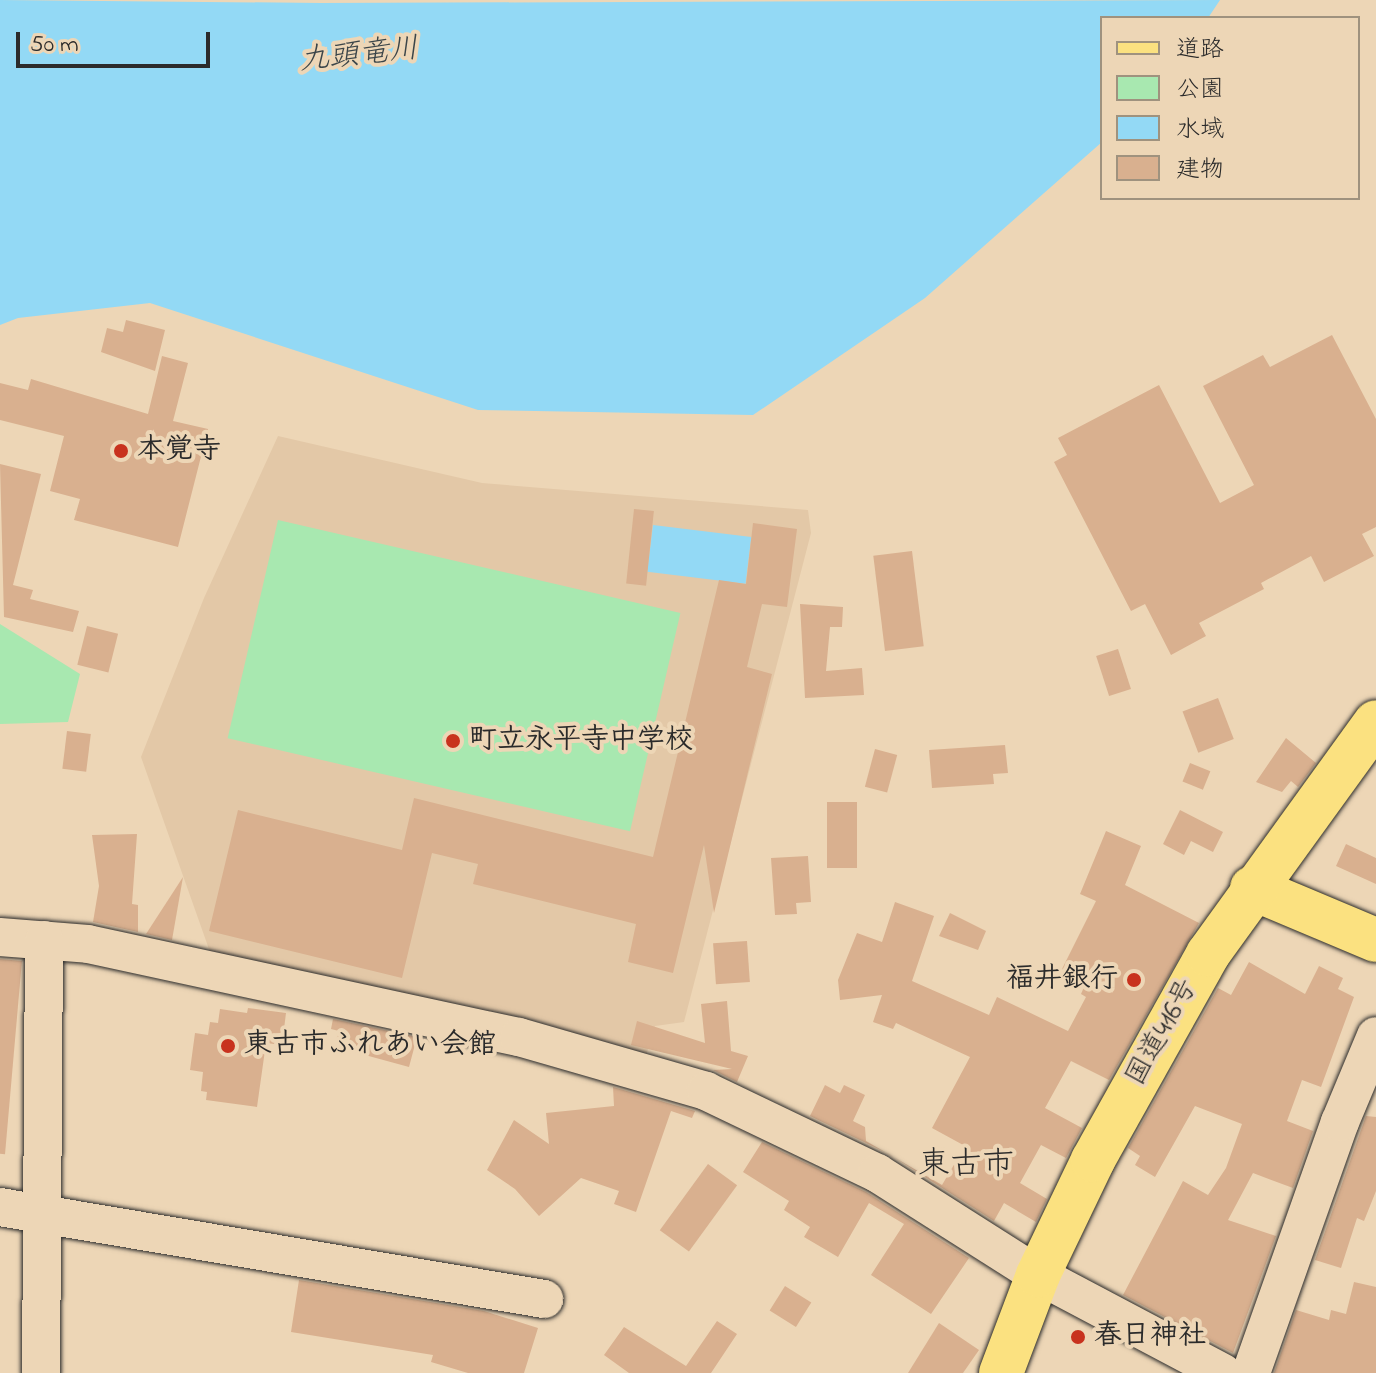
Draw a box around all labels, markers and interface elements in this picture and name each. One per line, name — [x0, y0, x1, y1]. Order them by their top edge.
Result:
scale bar — [20, 16, 214, 66]
legend — [1100, 16, 1360, 200]
text: 50 m — [30, 28, 79, 63]
water label: 九頭竜川 — [297, 32, 421, 80]
text: 道路 — [1176, 33, 1224, 68]
text: 公園 — [1176, 73, 1224, 108]
text: 水域 — [1176, 113, 1224, 148]
text: 建物 — [1176, 153, 1224, 188]
place label: 本覚寺 — [137, 434, 221, 468]
marker: 本覚寺 — [112, 442, 130, 460]
place label: 町立永平寺中学校 — [469, 724, 693, 758]
marker: 町立永平寺中学校 — [444, 732, 462, 750]
place label: 福井銀行 — [1006, 963, 1118, 997]
marker: 福井銀行 — [1125, 971, 1143, 989]
street label: 国道416号 — [1120, 974, 1206, 1092]
place label: 東古市ふれあい会館 — [244, 1029, 496, 1063]
marker: 東古市ふれあい会館 — [219, 1037, 237, 1055]
district label: 東古市 — [918, 1147, 1014, 1185]
place label: 春日神社 — [1094, 1320, 1206, 1354]
marker: 春日神社 — [1069, 1328, 1087, 1346]

